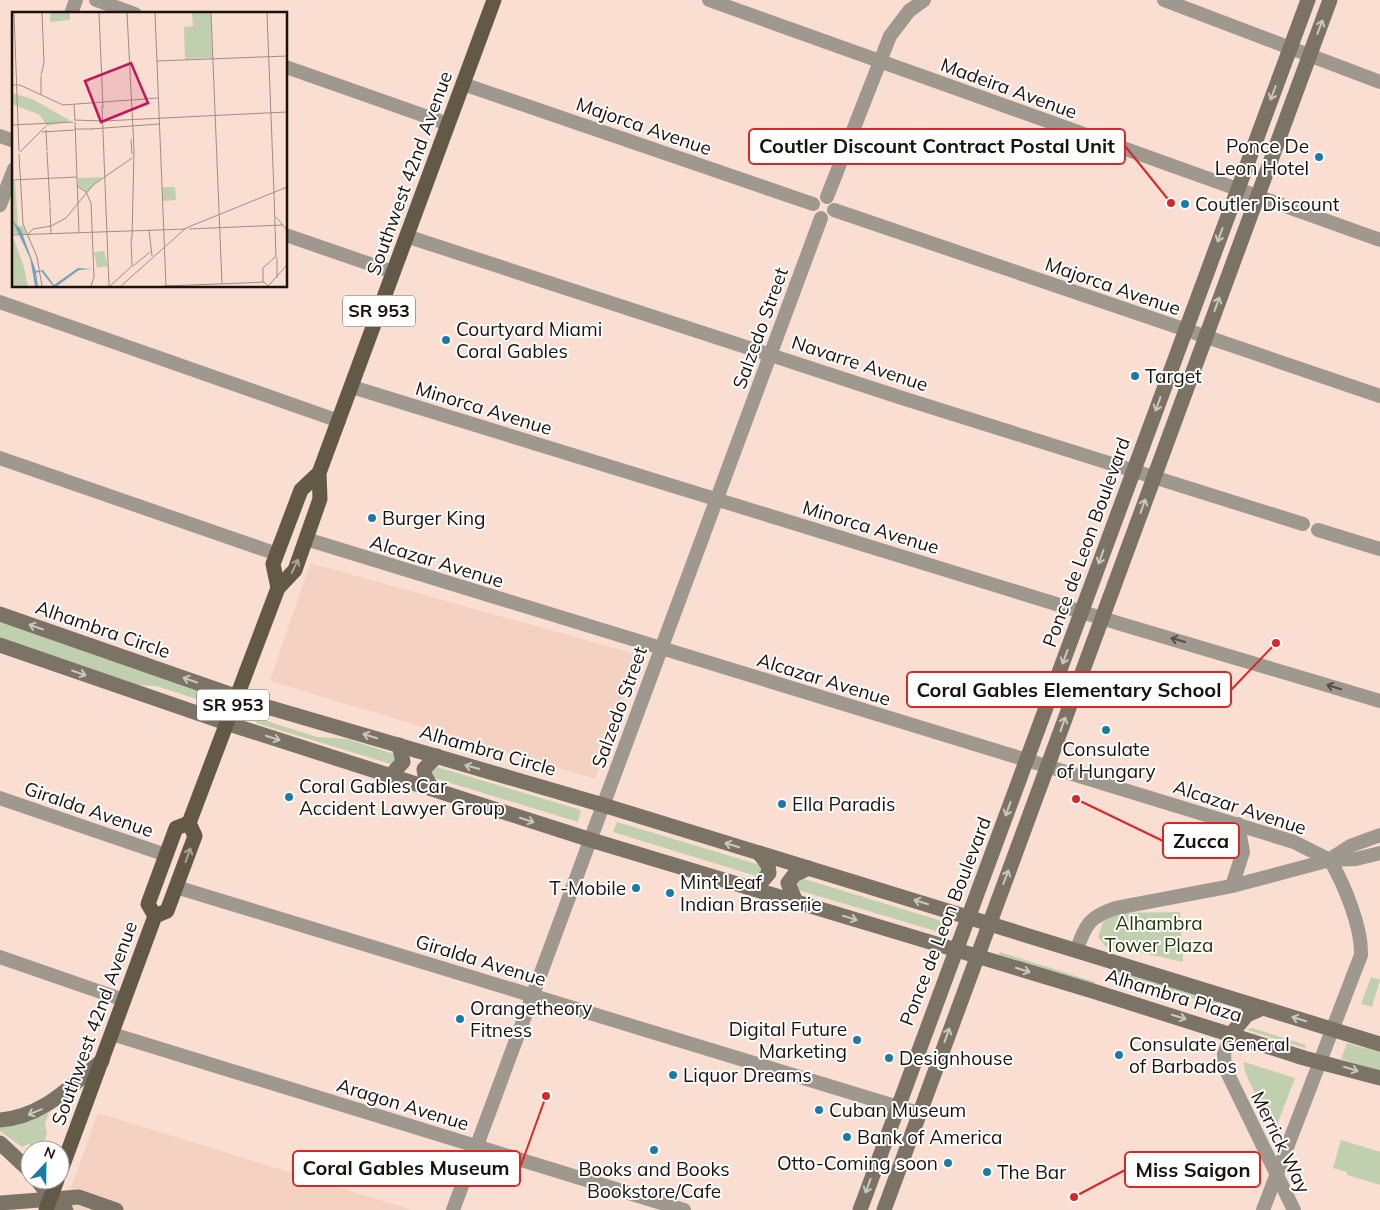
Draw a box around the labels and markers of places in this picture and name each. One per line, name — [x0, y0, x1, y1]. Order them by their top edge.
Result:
callout: Coutler Discount Contract Postal Unit — [749, 129, 1125, 164]
place label: Ponce De Leon Hotel — [1215, 134, 1309, 180]
marker: Ponce De Leon Hotel — [1313, 151, 1325, 163]
place label: Coutler Discount — [1195, 192, 1340, 216]
marker: Coutler Discount — [1179, 198, 1191, 210]
place label: Courtyard Miami Coral Gables — [456, 317, 602, 363]
marker: Courtyard Miami Coral Gables — [440, 334, 452, 346]
place label: Target — [1145, 364, 1202, 388]
marker: Target — [1129, 370, 1141, 382]
place label: Burger King — [382, 506, 485, 530]
marker: Burger King — [366, 512, 378, 524]
callout: Coral Gables Elementary School — [907, 672, 1231, 707]
marker: Consulate of Hungary — [1100, 724, 1112, 736]
place label: Consulate of Hungary — [1056, 737, 1156, 783]
place label: Coral Gables Car Accident Lawyer Group — [299, 774, 505, 820]
marker: Coral Gables Car Accident Lawyer Group — [283, 791, 295, 803]
place label: Ella Paradis — [792, 792, 895, 816]
marker: Ella Paradis — [776, 798, 788, 810]
callout: Zucca — [1163, 823, 1239, 858]
place label: Mint Leaf Indian Brasserie — [680, 870, 822, 916]
place label: T-Mobile — [549, 876, 626, 900]
marker: T-Mobile — [630, 882, 642, 894]
marker: Mint Leaf Indian Brasserie — [664, 887, 676, 899]
place label: Orangetheory Fitness — [470, 996, 592, 1042]
marker: Orangetheory Fitness — [454, 1013, 466, 1025]
place label: Digital Future Marketing — [729, 1017, 847, 1063]
place label: Consulate General of Barbados — [1129, 1032, 1290, 1078]
marker: Digital Future Marketing — [851, 1034, 863, 1046]
place label: Designhouse — [899, 1046, 1013, 1070]
marker: Consulate General of Barbados — [1113, 1049, 1125, 1061]
marker: Designhouse — [883, 1052, 895, 1064]
place label: Liquor Dreams — [683, 1063, 812, 1087]
marker: Liquor Dreams — [667, 1069, 679, 1081]
place label: Cuban Museum — [829, 1098, 966, 1122]
marker: Cuban Museum — [813, 1104, 825, 1116]
place label: Bank of America — [857, 1125, 1002, 1149]
marker: Bank of America — [841, 1131, 853, 1143]
marker: Books and Books Bookstore/Cafe — [648, 1144, 660, 1156]
callout: Coral Gables Museum — [293, 1151, 520, 1186]
place label: Otto-Coming soon — [777, 1151, 938, 1175]
callout: Miss Saigon — [1125, 1152, 1260, 1187]
place label: Books and Books Bookstore/Cafe — [578, 1157, 730, 1203]
marker: Otto-Coming soon — [942, 1157, 954, 1169]
place label: The Bar — [997, 1160, 1066, 1184]
marker: The Bar — [981, 1166, 993, 1178]

